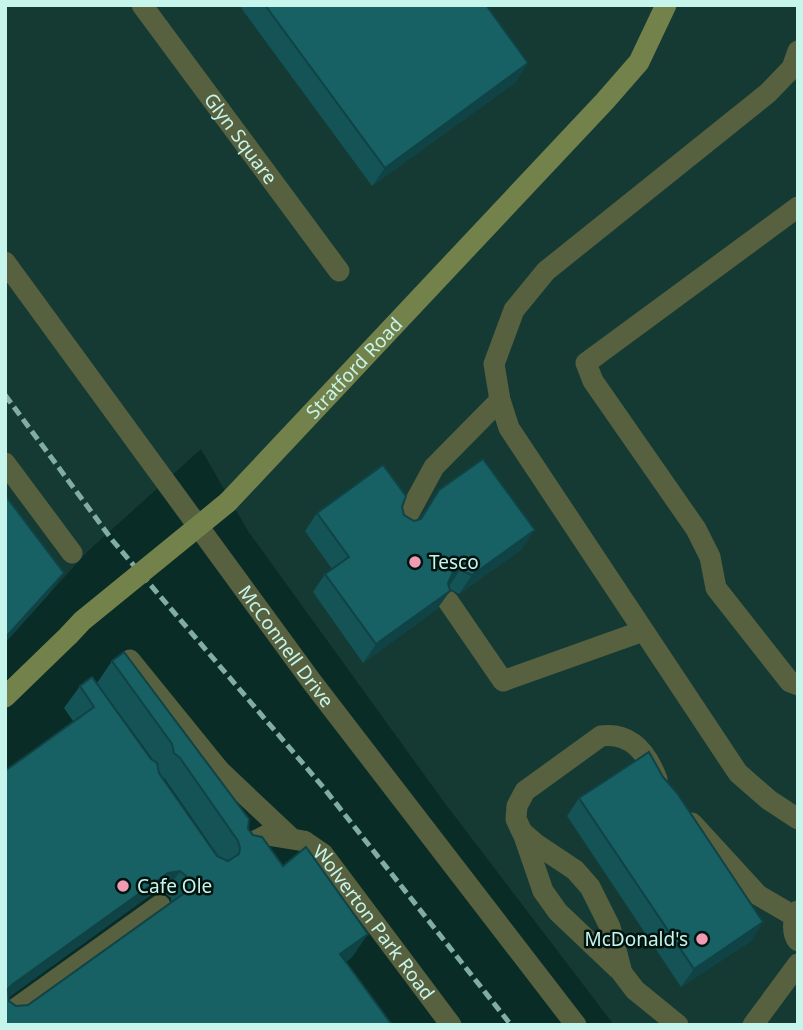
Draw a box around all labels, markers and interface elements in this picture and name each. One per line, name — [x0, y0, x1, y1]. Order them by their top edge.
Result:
street label: Glyn Square — [198, 87, 283, 189]
street label: Stratford Road — [300, 312, 408, 424]
place label: Tesco — [429, 549, 479, 575]
marker: Tesco — [407, 554, 423, 570]
street label: McConnell Drive — [232, 580, 340, 713]
street label: Wolverton Park Road — [308, 838, 441, 1005]
place label: Cafe Ole — [137, 873, 212, 899]
marker: Cafe Ole — [115, 878, 131, 894]
place label: McDonald's — [584, 926, 688, 952]
marker: McDonald's — [694, 931, 710, 947]

